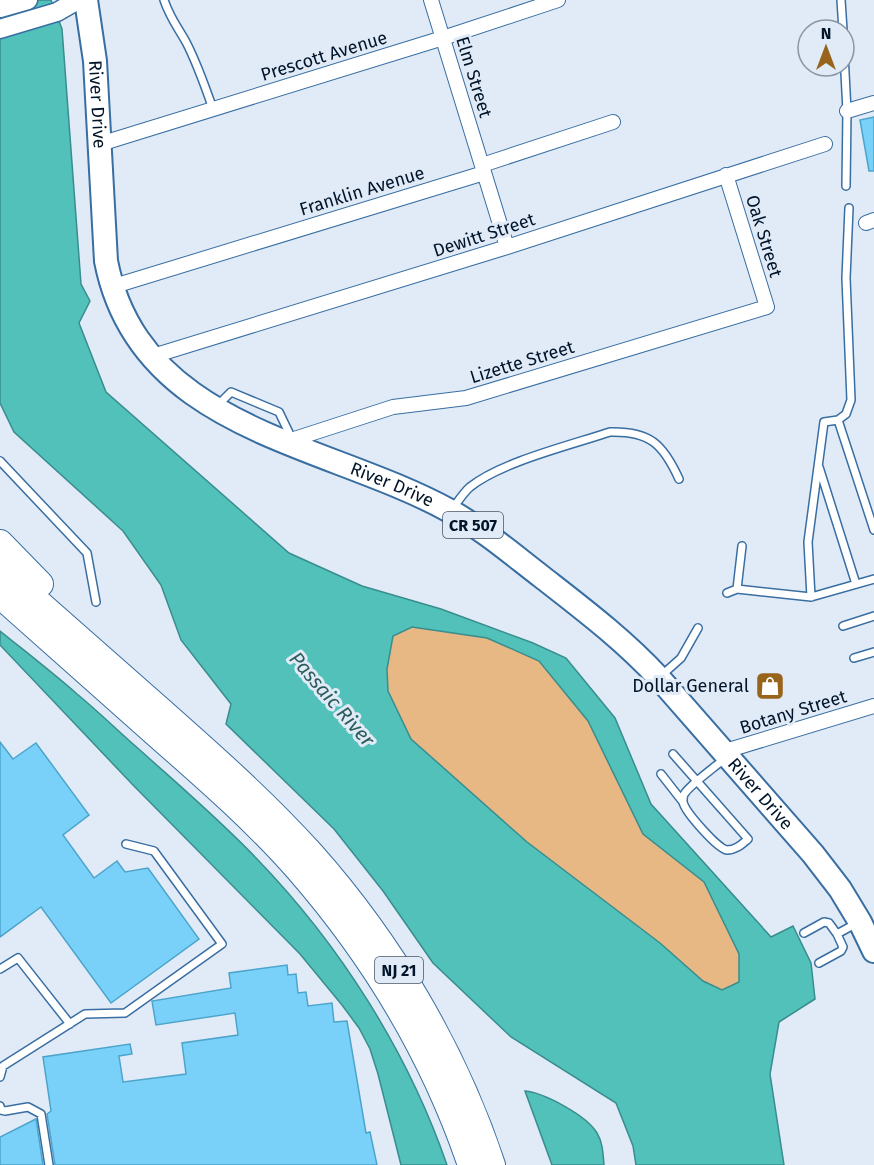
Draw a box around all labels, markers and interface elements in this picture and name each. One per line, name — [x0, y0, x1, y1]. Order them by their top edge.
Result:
north arrow — [796, 18, 856, 78]
text: N — [821, 24, 831, 43]
street label: Prescott Avenue — [258, 26, 390, 86]
street label: Elm Street — [451, 34, 497, 121]
street label: River Drive — [84, 59, 111, 149]
street label: Franklin Avenue — [297, 162, 427, 220]
street label: Oak Street — [741, 192, 787, 280]
street label: Dewitt Street — [430, 208, 538, 262]
street label: Lizette Street — [467, 336, 577, 388]
street label: River Drive — [347, 457, 437, 512]
road number: CR 507 — [443, 512, 503, 538]
water label: Passaic River — [284, 647, 380, 752]
shop icon: Dollar General — [754, 670, 786, 702]
place label: Dollar General — [632, 675, 749, 697]
street label: Botany Street — [737, 685, 850, 739]
street label: River Drive — [723, 753, 798, 834]
road number: NJ 21 — [375, 957, 423, 983]

